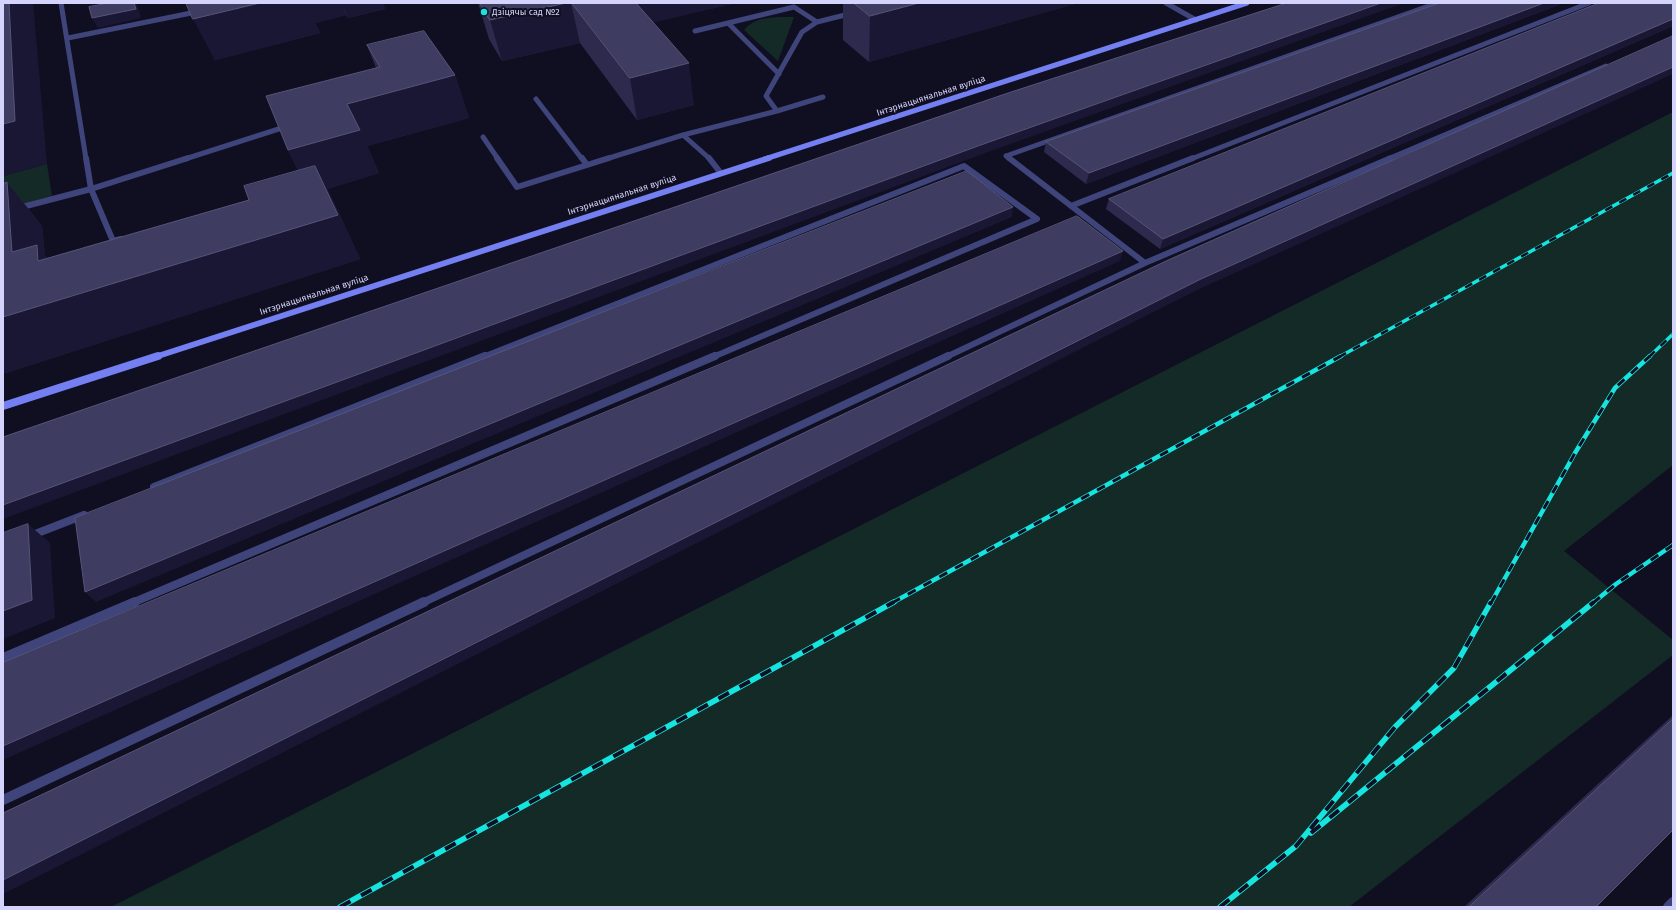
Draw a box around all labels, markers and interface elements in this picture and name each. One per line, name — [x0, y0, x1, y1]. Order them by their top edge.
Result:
marker: Дзіцячы сад №2 — [479, 7, 489, 17]
place label: Дзіцячы сад №2 — [492, 7, 560, 17]
street label: Інтэрнацыянальная вуліца — [875, 73, 987, 119]
street label: Інтэрнацыянальная вуліца — [566, 172, 678, 218]
street label: Інтэрнацыянальная вуліца — [258, 272, 370, 318]

